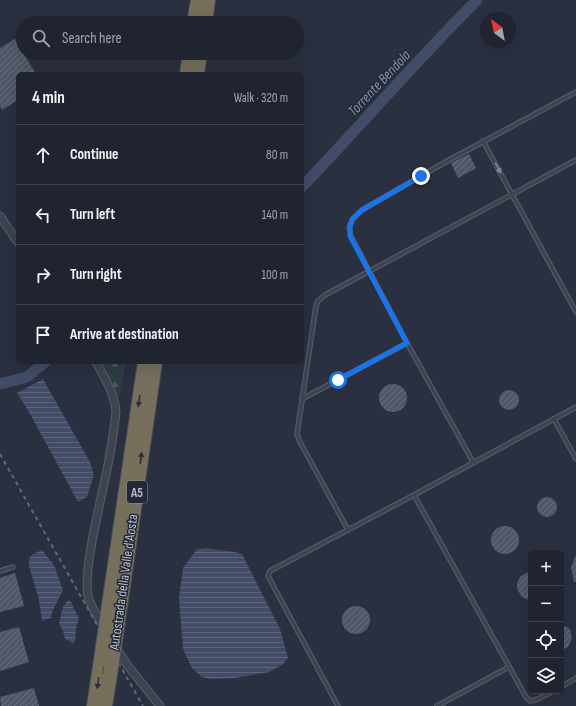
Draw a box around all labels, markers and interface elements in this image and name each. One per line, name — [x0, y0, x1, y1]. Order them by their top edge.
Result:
north arrow — [480, 12, 516, 48]
search box — [16, 16, 304, 60]
icon: search — [30, 27, 52, 49]
text: Search here — [62, 29, 122, 48]
water label: Torrente Bendola — [344, 46, 415, 120]
text: 4 min — [32, 88, 65, 108]
text: Walk · 320 m — [234, 90, 288, 106]
icon: ahead — [32, 144, 54, 166]
text: Continue — [70, 145, 119, 164]
text: 80 m — [266, 147, 288, 163]
one-way arrow — [494, 162, 501, 174]
route end — [412, 167, 430, 185]
icon: left — [32, 204, 54, 226]
text: Turn left — [70, 205, 115, 224]
text: 140 m — [262, 207, 288, 223]
icon: right — [32, 264, 54, 286]
text: Turn right — [70, 265, 122, 284]
text: 100 m — [261, 267, 288, 283]
icon: arrive — [32, 324, 54, 346]
text: Arrive at destination — [70, 325, 179, 344]
route start — [329, 371, 347, 389]
one-way arrow — [136, 395, 142, 407]
one-way arrow — [138, 452, 144, 464]
road number: A5 — [127, 481, 147, 503]
street label: Autostrada della Valle d'Aosta — [105, 513, 141, 652]
map controls — [528, 550, 564, 694]
button: + — [528, 550, 564, 586]
button: − — [528, 586, 564, 622]
button: locate — [528, 622, 564, 658]
button: layers — [528, 658, 564, 694]
one-way arrow — [95, 677, 101, 689]

